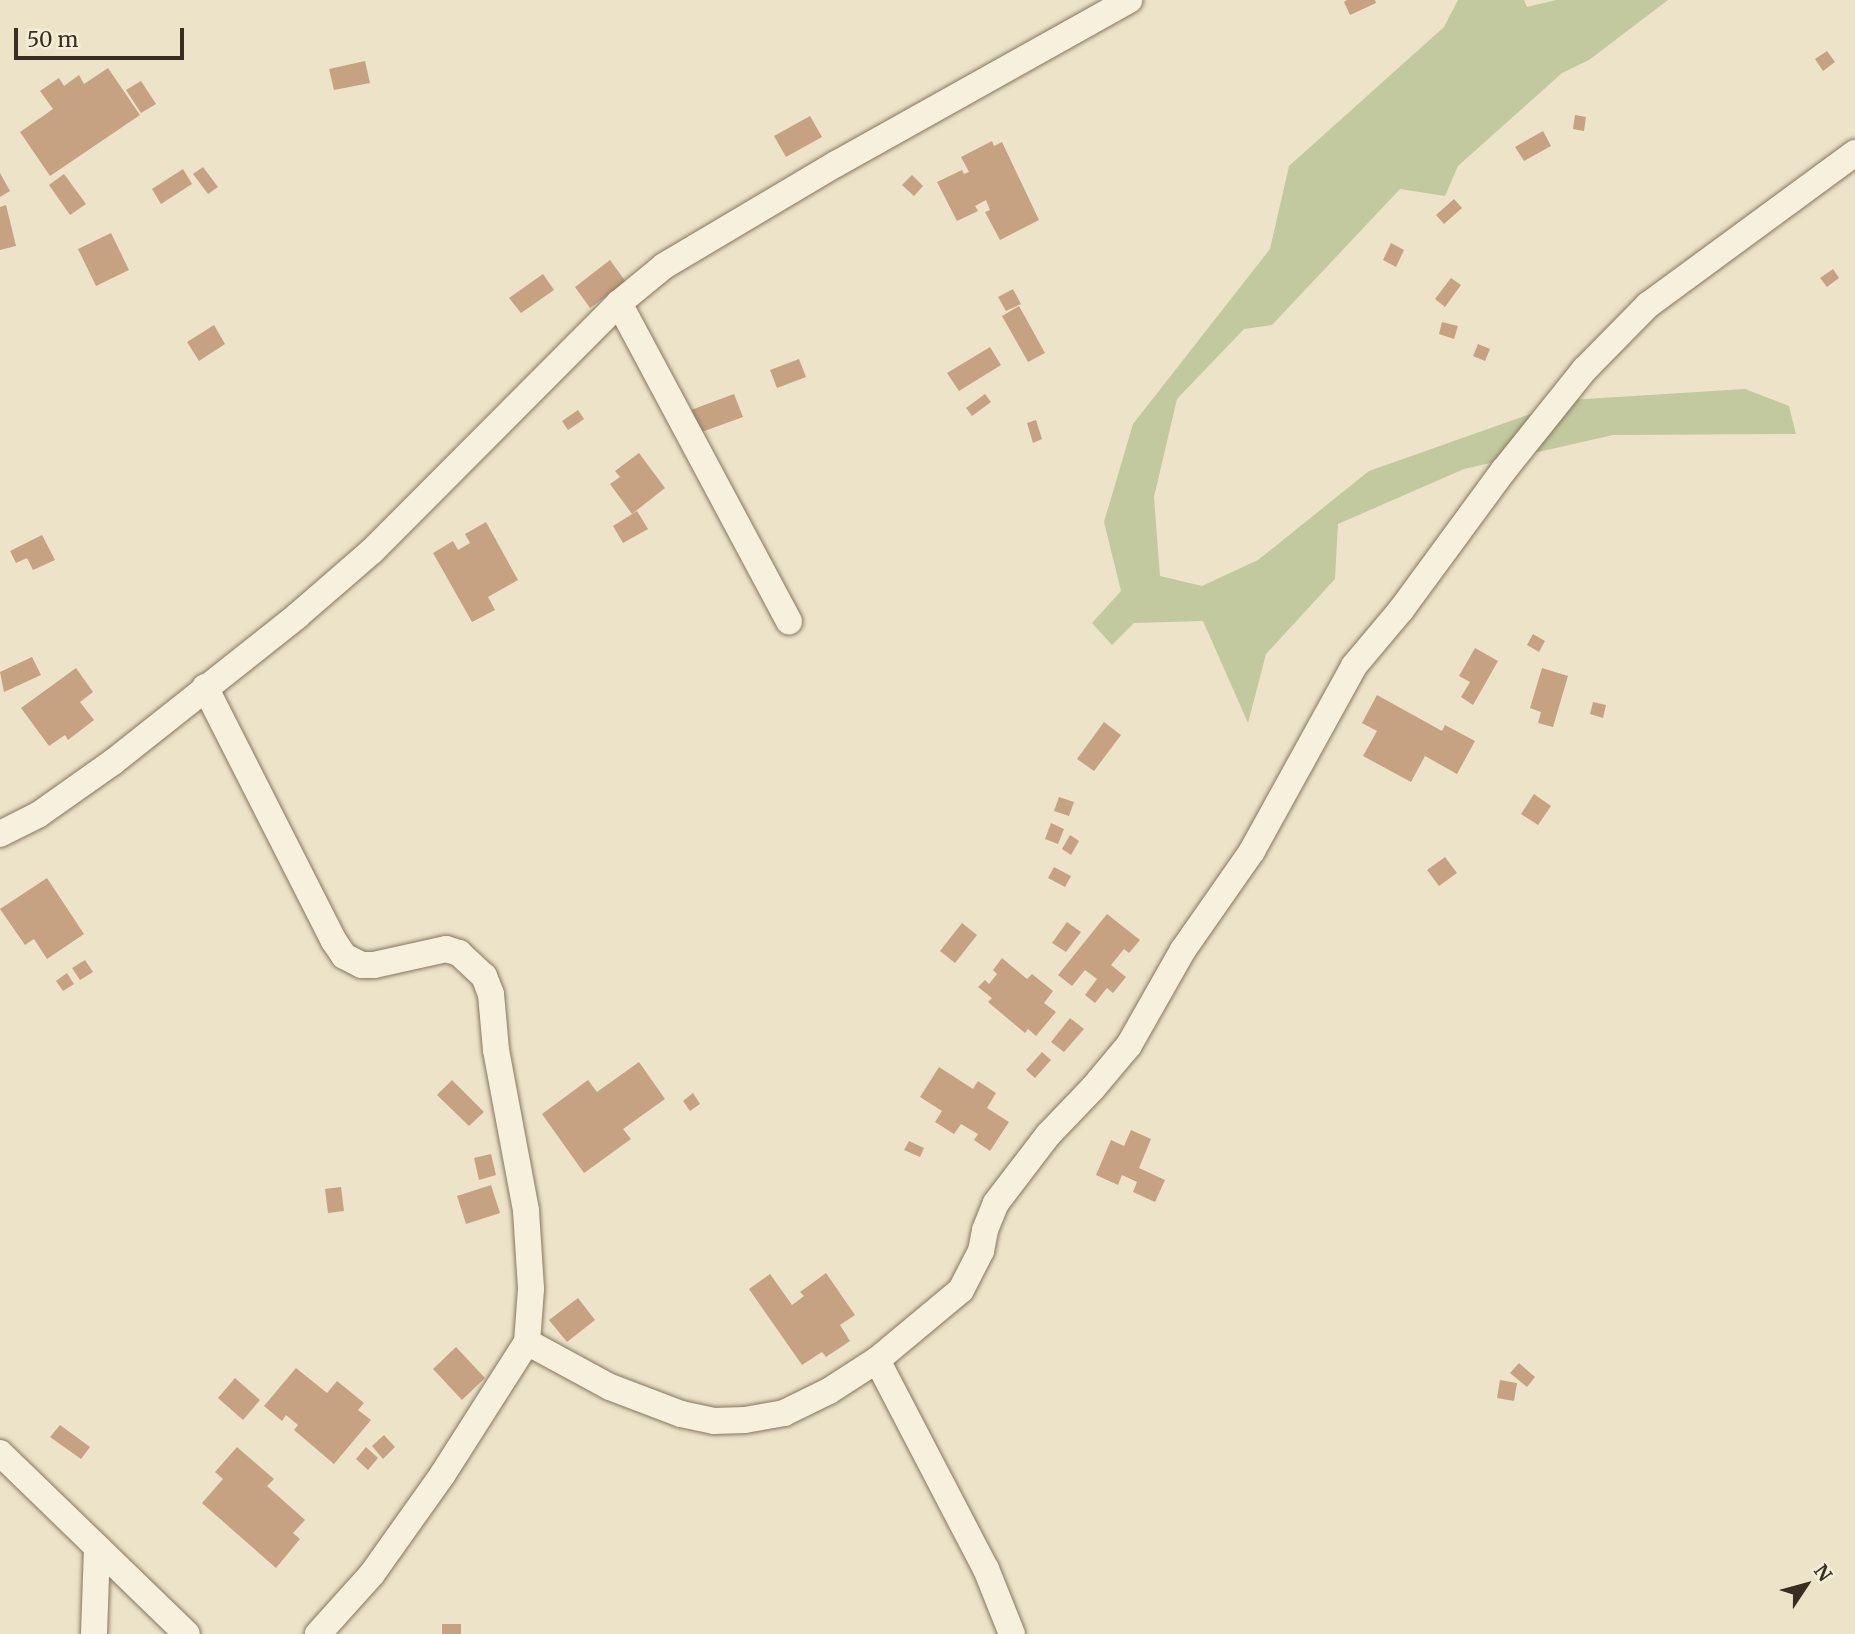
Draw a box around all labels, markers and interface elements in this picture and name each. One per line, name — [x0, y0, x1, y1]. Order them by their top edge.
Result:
scale bar — [18, 14, 187, 58]
text: 50 m — [27, 26, 78, 53]
north arrow — [1771, 1550, 1841, 1620]
text: N — [1809, 1560, 1837, 1586]

